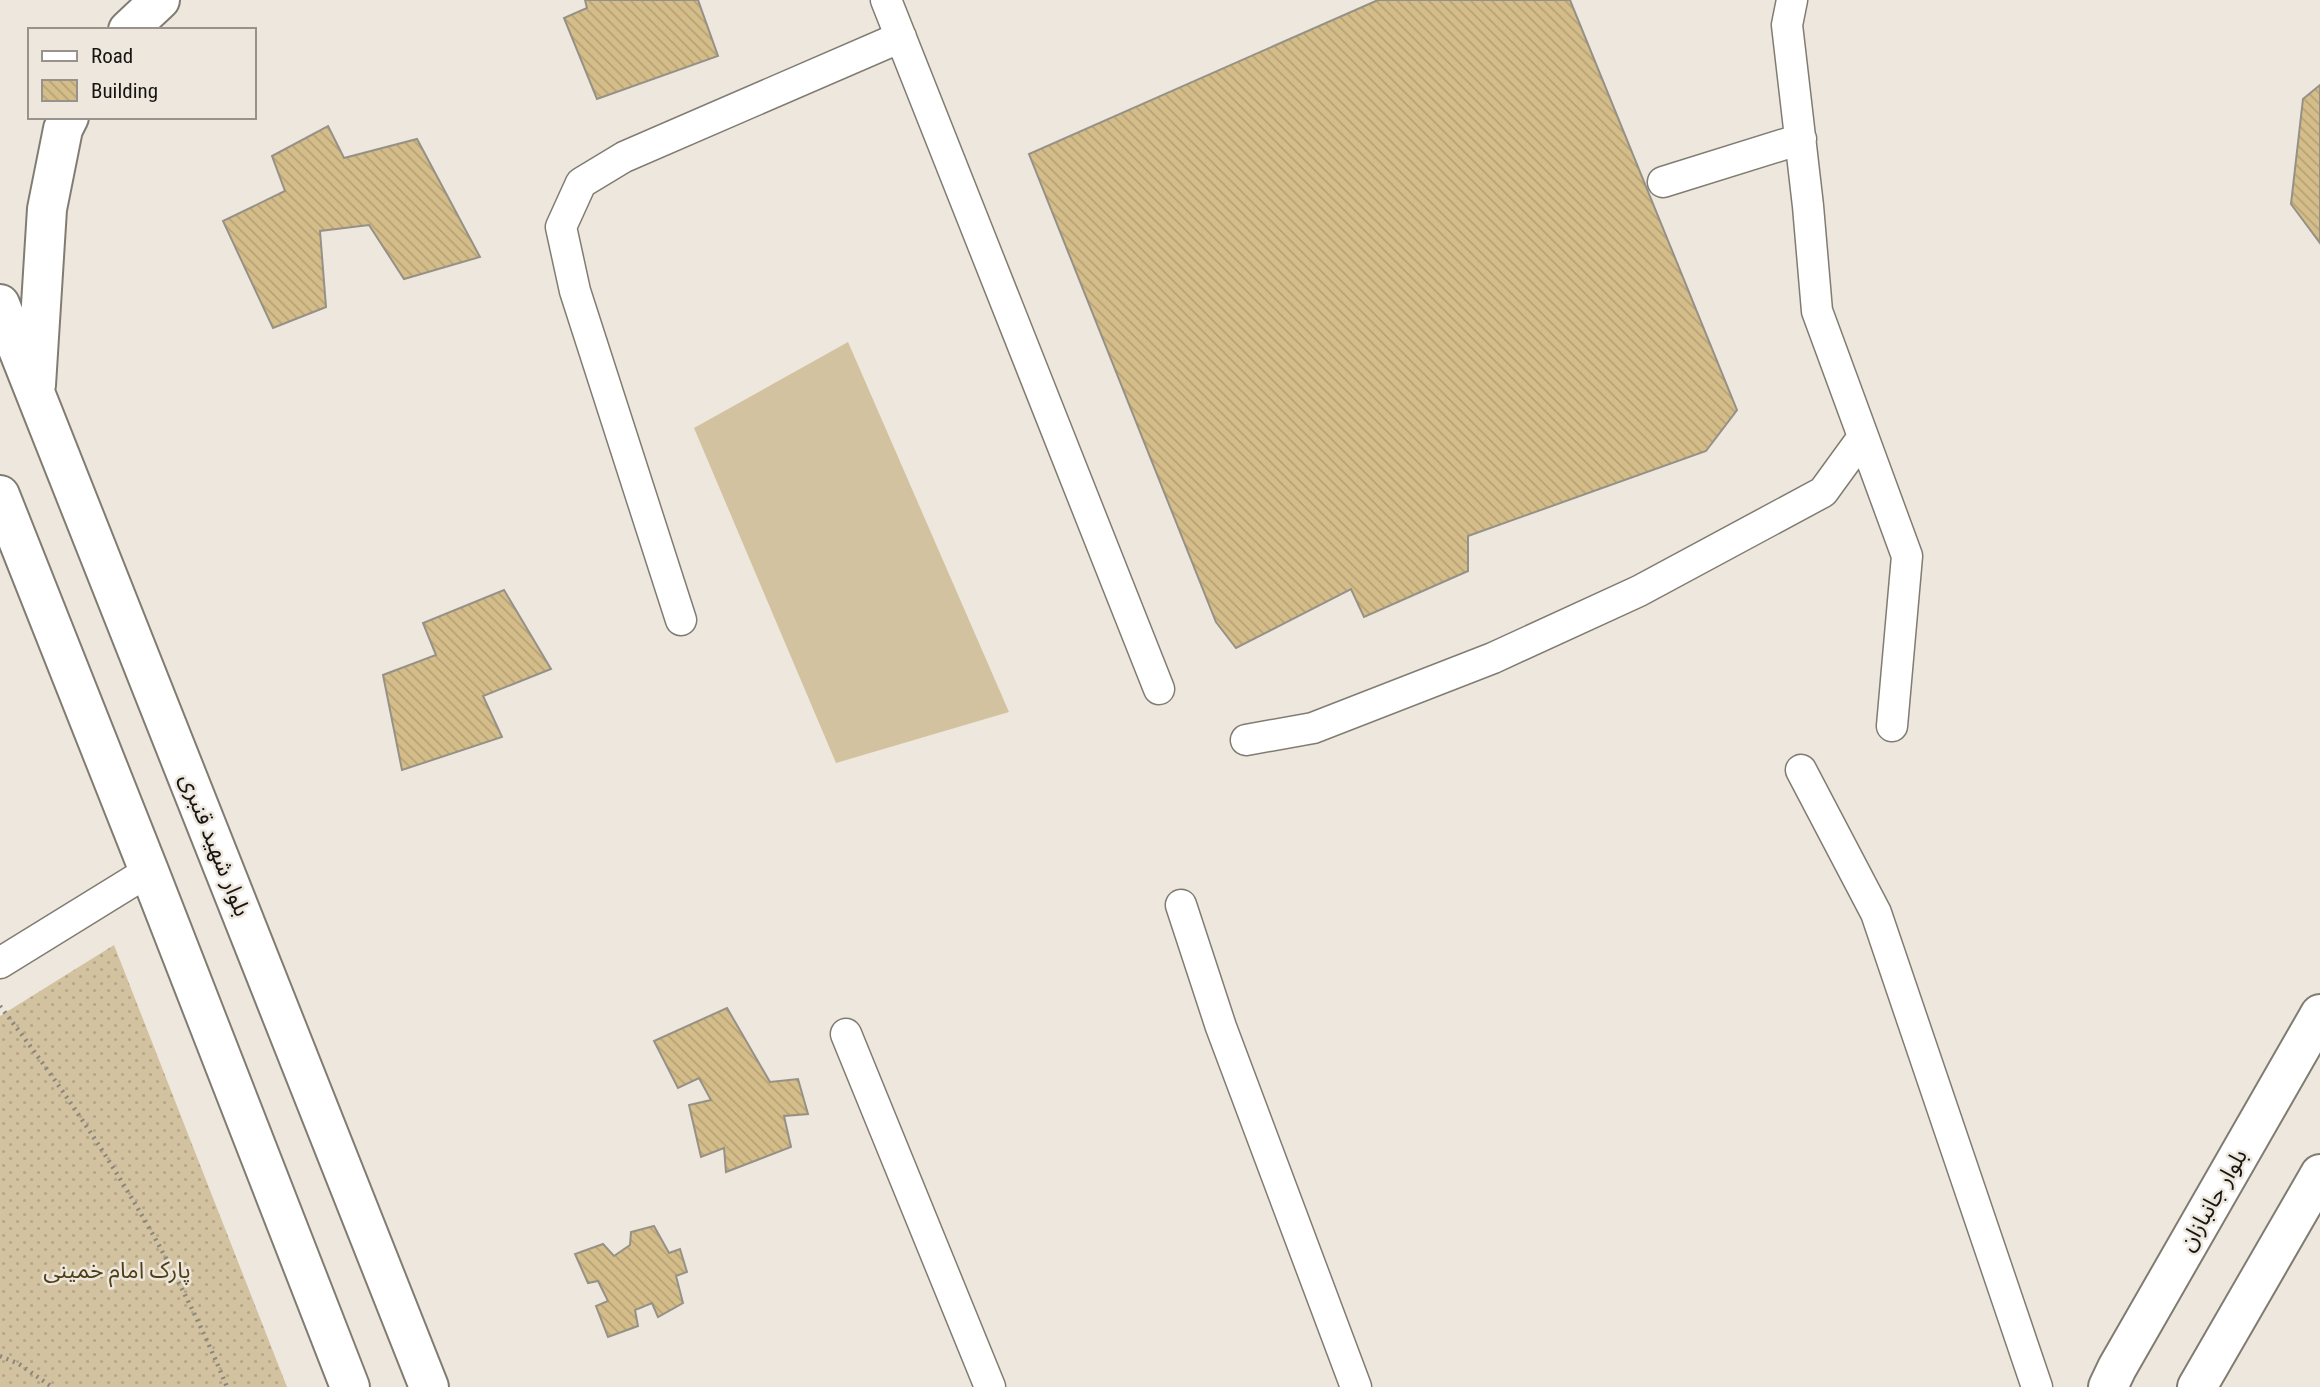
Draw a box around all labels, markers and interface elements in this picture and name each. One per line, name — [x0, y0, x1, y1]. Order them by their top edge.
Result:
legend — [28, 28, 256, 119]
text: Road — [91, 44, 133, 68]
text: Building — [91, 79, 158, 103]
street label: بلوار شهید قنبری — [174, 770, 256, 920]
street label: بلوار جانبازان — [2173, 1144, 2253, 1256]
park label: پارک امام خمینی — [43, 1257, 191, 1288]

